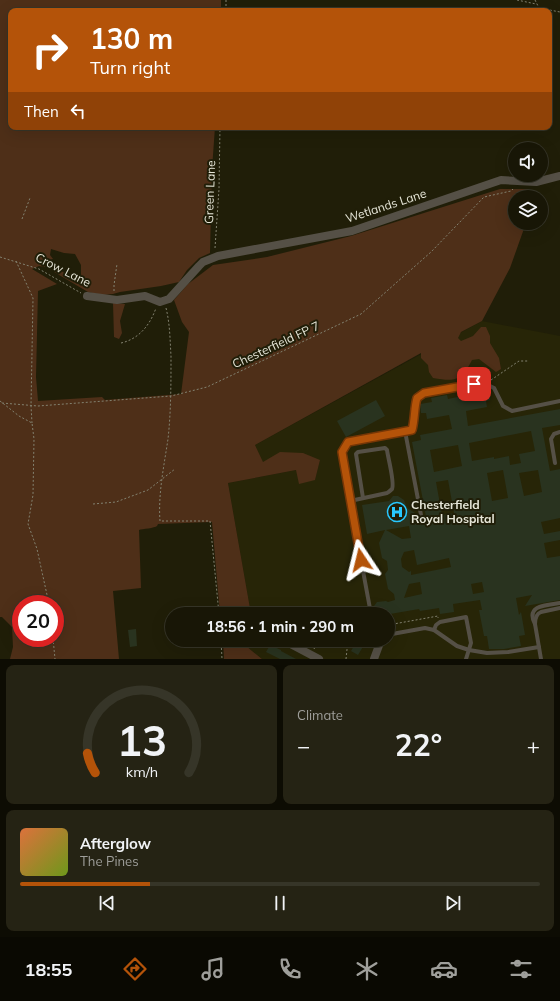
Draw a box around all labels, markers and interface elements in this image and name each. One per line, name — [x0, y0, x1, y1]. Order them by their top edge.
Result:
text: 130 m — [90, 21, 173, 56]
icon: right — [24, 24, 76, 76]
text: Turn right — [90, 56, 170, 79]
icon: left — [67, 100, 89, 122]
text: Then — [24, 102, 59, 121]
map controls — [508, 142, 548, 230]
button: sound — [508, 142, 548, 182]
street label: Green Lane — [201, 160, 218, 224]
street label: Wetlands Lane — [344, 185, 428, 226]
button: layers — [508, 190, 548, 230]
street label: Crow Lane — [33, 249, 93, 290]
street label: Chesterfield FP 7 — [230, 318, 322, 371]
pin — [457, 367, 491, 401]
icon: arrive — [463, 373, 485, 395]
place label: Chesterfield Royal Hospital — [411, 497, 495, 526]
hospital icon: Chesterfield Royal Hospital — [386, 501, 408, 523]
position arrow — [340, 539, 382, 581]
speed limit sign: 20 — [12, 595, 64, 647]
text: 18:56 · 1 min · 290 m — [206, 617, 354, 636]
text: Climate — [297, 707, 343, 723]
text: 13 — [117, 713, 166, 765]
text: 22° — [395, 726, 442, 764]
text: − — [297, 732, 310, 760]
text: + — [527, 732, 540, 760]
text: km/h — [125, 762, 158, 780]
text: Afterglow — [80, 834, 151, 853]
text: The Pines — [80, 853, 139, 869]
icon: previous — [96, 892, 118, 914]
icon: pause — [269, 892, 291, 914]
icon: next — [442, 892, 464, 914]
icon: directions — [121, 955, 149, 983]
icon: music — [199, 955, 227, 983]
icon: phone — [276, 955, 304, 983]
icon: climate — [353, 955, 381, 983]
icon: car — [430, 955, 458, 983]
icon: filters — [507, 955, 535, 983]
text: 18:55 — [25, 958, 72, 981]

